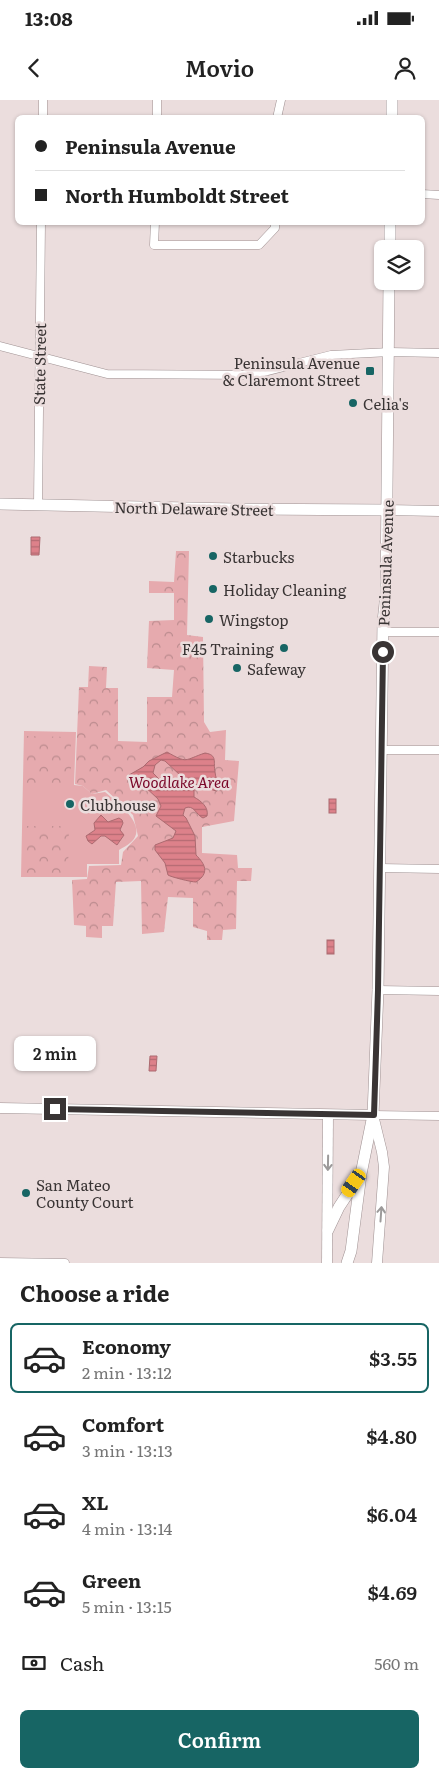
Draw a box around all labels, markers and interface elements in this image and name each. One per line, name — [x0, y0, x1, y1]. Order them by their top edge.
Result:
text: 13:08 — [25, 4, 73, 32]
text: Movio — [185, 51, 254, 84]
icon: back — [20, 54, 48, 82]
icon: person — [391, 54, 419, 82]
text: Peninsula Avenue — [65, 132, 236, 160]
text: North Humboldt Street — [65, 181, 289, 209]
map controls — [374, 240, 424, 290]
button: layers — [374, 240, 424, 290]
street label: State Street — [27, 323, 51, 405]
place label: Peninsula Avenue & Claremont Street — [222, 351, 360, 391]
marker: Peninsula Avenue & Claremont Street — [364, 365, 376, 377]
place label: Celia's — [363, 392, 409, 415]
marker: Celia's — [347, 397, 359, 409]
street label: North Delaware Street — [114, 495, 274, 521]
street label: Peninsula Avenue — [371, 499, 399, 627]
place label: Starbucks — [223, 545, 295, 568]
marker: Starbucks — [207, 550, 219, 562]
place label: Holiday Cleaning — [223, 578, 347, 601]
marker: Holiday Cleaning — [207, 583, 219, 595]
place label: Wingstop — [219, 608, 289, 631]
marker: Wingstop — [203, 613, 215, 625]
place label: F45 Training — [182, 637, 275, 660]
route start — [372, 641, 394, 663]
marker: F45 Training — [278, 642, 290, 654]
place label: Safeway — [247, 657, 306, 680]
marker: Safeway — [231, 662, 243, 674]
park label: Woodlake Area — [128, 770, 230, 793]
place label: Clubhouse — [80, 793, 156, 816]
marker: Clubhouse — [64, 798, 76, 810]
callout: 2 min — [14, 1036, 96, 1072]
text: 2 min — [33, 1041, 77, 1065]
route end — [44, 1098, 66, 1120]
one-way arrow — [323, 1155, 333, 1171]
car — [339, 1166, 368, 1200]
place label: San Mateo County Court — [36, 1173, 134, 1213]
marker: San Mateo County Court — [20, 1187, 32, 1199]
one-way arrow — [376, 1207, 385, 1223]
text: Choose a ride — [20, 1276, 169, 1309]
text: Economy — [82, 1332, 171, 1360]
icon: car — [22, 1336, 67, 1381]
text: $3.55 — [369, 1344, 417, 1372]
text: 2 min · 13:12 — [82, 1360, 172, 1384]
text: Comfort — [82, 1410, 164, 1438]
icon: car — [22, 1414, 67, 1459]
text: $4.80 — [366, 1422, 417, 1450]
text: 3 min · 13:13 — [82, 1438, 173, 1462]
text: XL — [82, 1488, 109, 1516]
icon: car — [22, 1492, 67, 1537]
text: $6.04 — [366, 1500, 417, 1528]
text: 4 min · 13:14 — [82, 1516, 172, 1540]
text: Green — [82, 1566, 141, 1594]
icon: car — [22, 1570, 67, 1615]
text: $4.69 — [367, 1578, 417, 1606]
text: 5 min · 13:15 — [82, 1594, 172, 1618]
icon: cash — [20, 1649, 48, 1677]
text: Cash — [60, 1649, 104, 1677]
text: 560 m — [374, 1651, 419, 1675]
button: Confirm — [20, 1710, 419, 1768]

